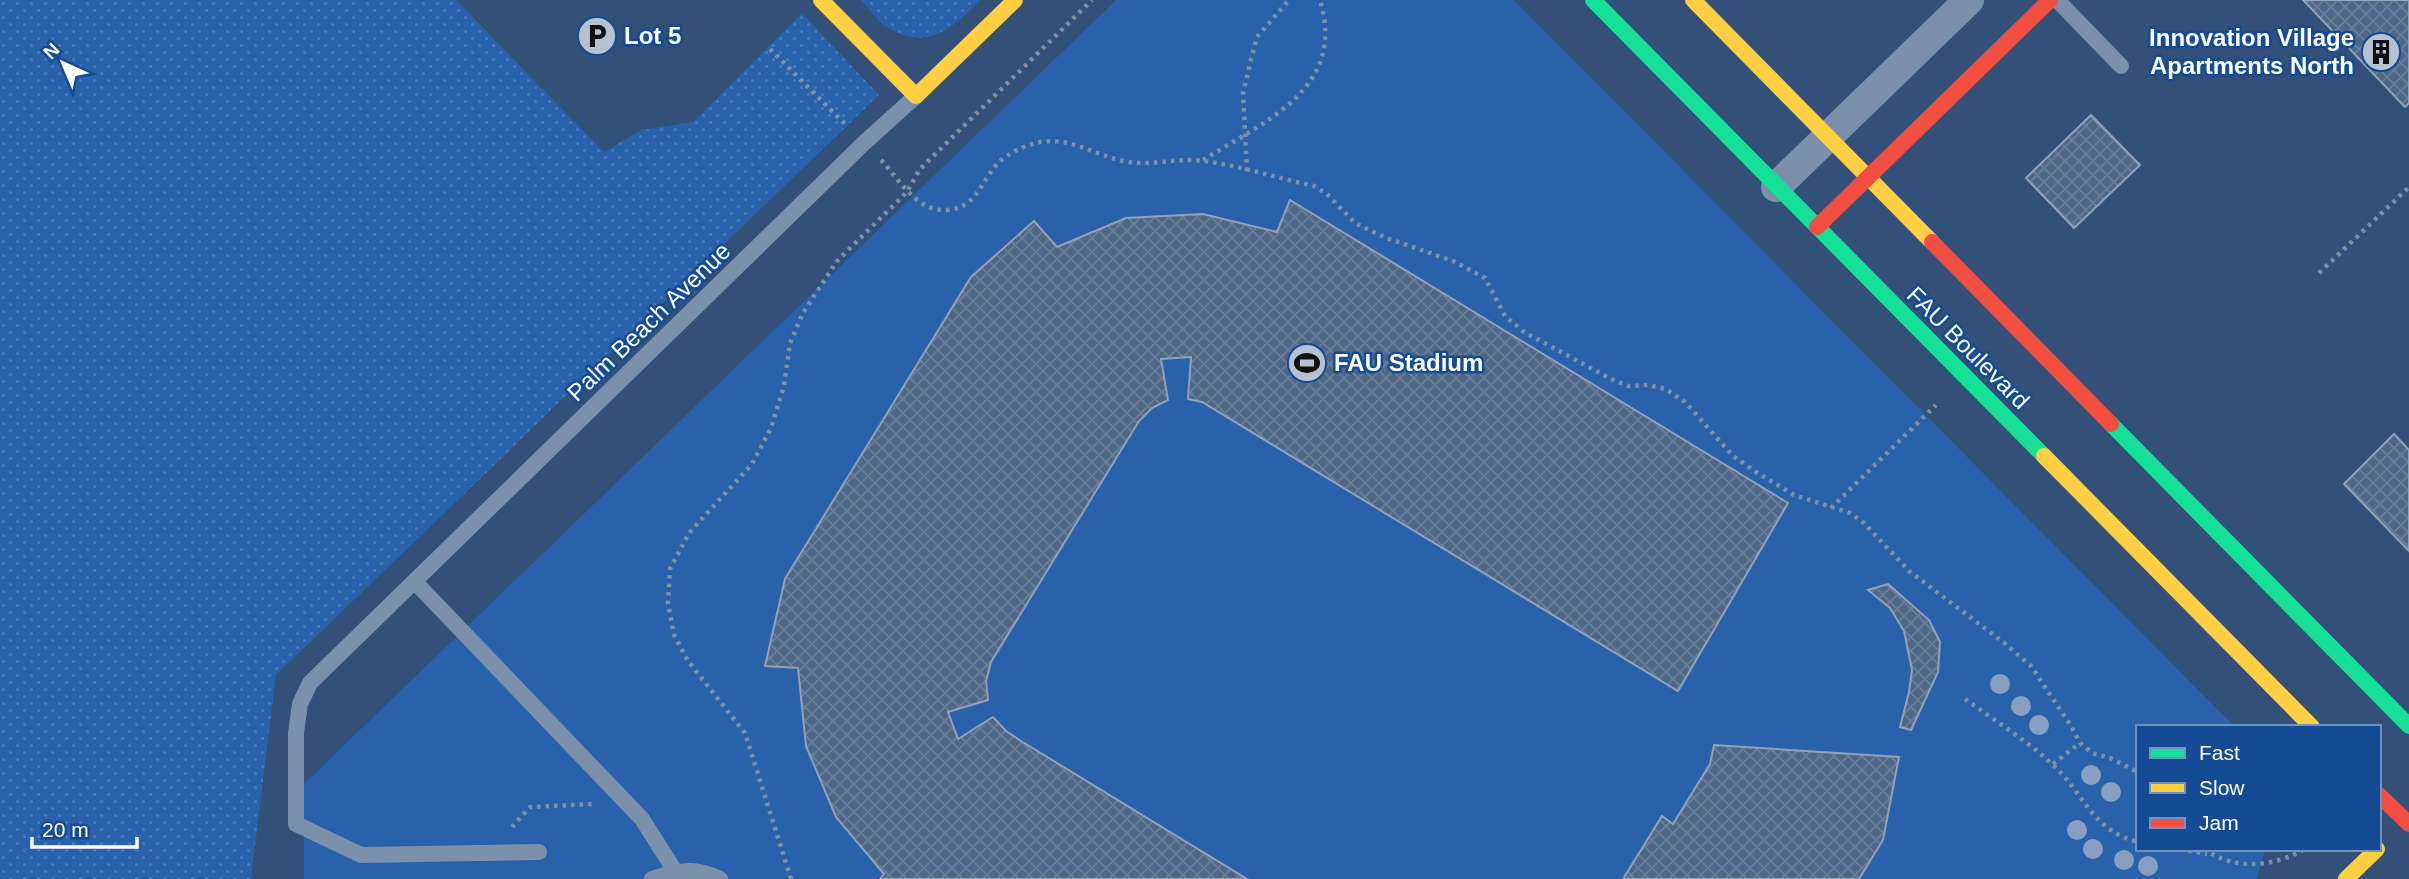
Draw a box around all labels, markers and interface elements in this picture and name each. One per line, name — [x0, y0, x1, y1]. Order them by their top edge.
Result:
parking icon: Lot 5 — [576, 15, 618, 57]
place label: Lot 5 — [624, 22, 681, 49]
place label: Innovation Village Apartments North — [2149, 24, 2354, 79]
north arrow — [28, 28, 98, 98]
building icon: Innovation Village Apartments North — [2360, 31, 2402, 73]
text: N — [39, 39, 64, 63]
street label: Palm Beach Avenue — [562, 237, 736, 406]
street label: FAU Boulevard — [1902, 281, 2035, 414]
sports icon: FAU Stadium — [1286, 342, 1328, 384]
place label: FAU Stadium — [1334, 349, 1483, 376]
legend — [2136, 725, 2381, 851]
text: Fast — [2199, 741, 2240, 764]
text: Slow — [2199, 776, 2245, 799]
scale bar — [32, 806, 136, 850]
text: Jam — [2199, 811, 2239, 834]
text: 20 m — [42, 818, 89, 841]

